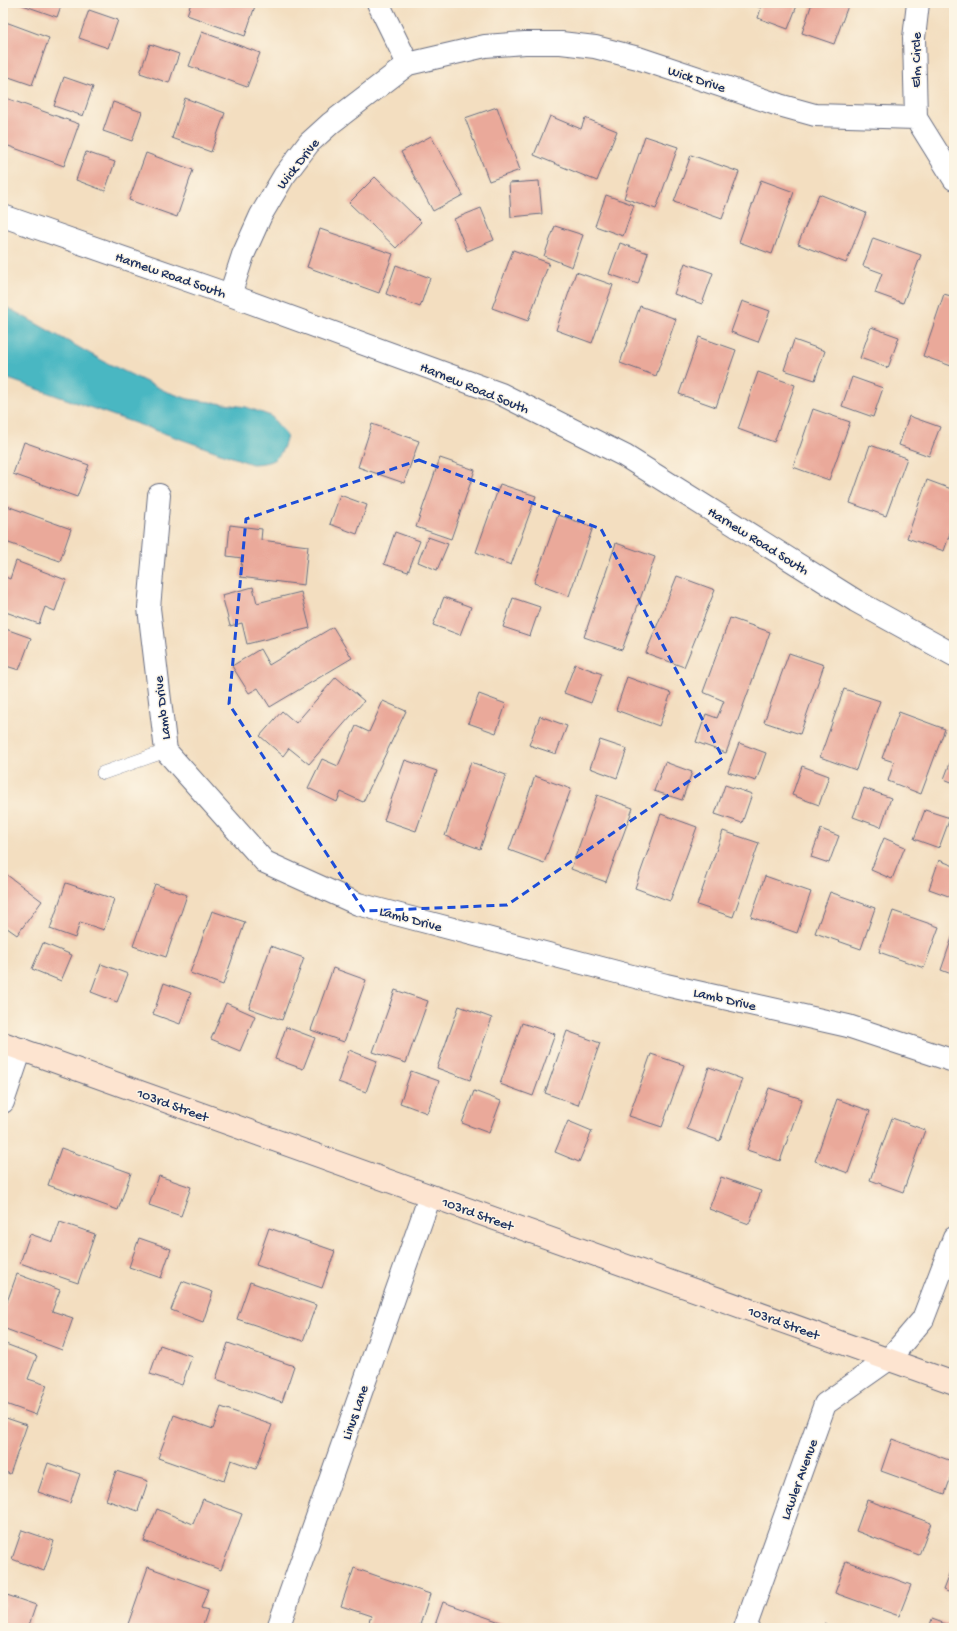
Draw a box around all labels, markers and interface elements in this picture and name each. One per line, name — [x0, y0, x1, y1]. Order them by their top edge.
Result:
street label: Elm Circle — [909, 31, 926, 88]
street label: Wick Drive — [665, 63, 728, 98]
street label: Wick Drive — [274, 135, 325, 193]
street label: Harnew Road South — [112, 249, 228, 303]
street label: Harnew Road South — [417, 360, 532, 419]
street label: Harnew Road South — [704, 504, 812, 580]
street label: Lamb Drive — [151, 674, 176, 741]
street label: Lamb Drive — [377, 904, 444, 937]
street label: Lamb Drive — [691, 985, 758, 1016]
street label: 103rd Street — [133, 1085, 211, 1128]
street label: 103rd Street — [438, 1194, 516, 1237]
street label: 103rd Street — [744, 1303, 822, 1346]
street label: Linus Lane — [339, 1383, 374, 1442]
street label: Lawler Avenue — [778, 1437, 823, 1522]

